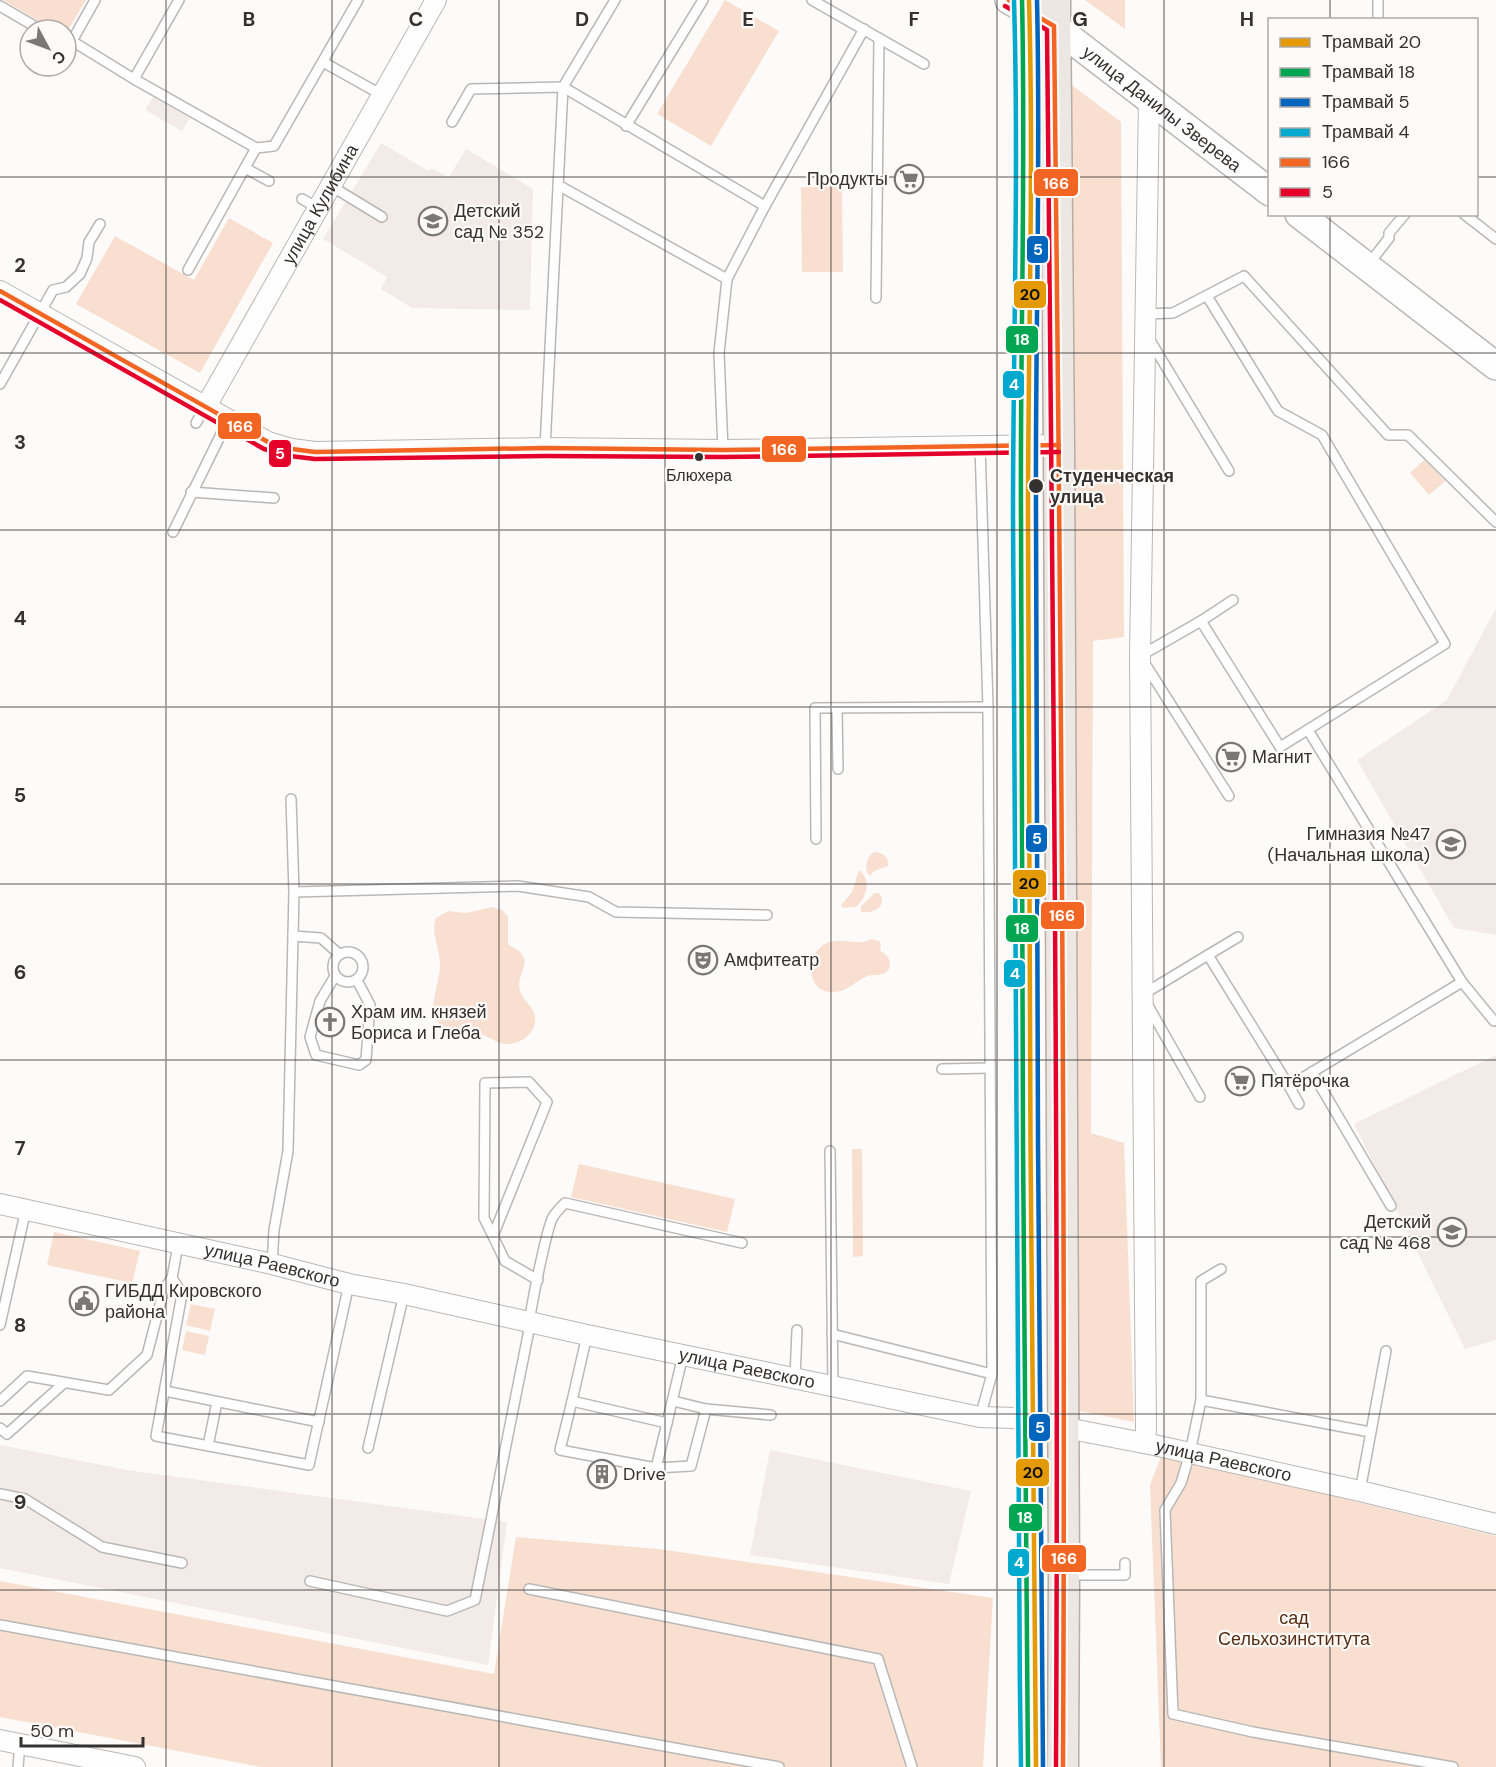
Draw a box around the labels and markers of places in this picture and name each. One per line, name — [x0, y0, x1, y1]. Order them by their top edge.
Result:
supermarket icon: Продукты — [893, 163, 925, 195]
place label: Продукты — [807, 167, 888, 191]
place label: Детский сад № 352 — [454, 199, 544, 244]
school or university icon: Детский сад № 352 — [417, 205, 449, 237]
marker: Блюхера — [693, 451, 705, 463]
place label: Студенческая улица — [1050, 464, 1174, 509]
place label: Блюхера — [666, 465, 732, 486]
marker: Студенческая улица — [1027, 477, 1045, 495]
supermarket icon: Магнит — [1215, 741, 1247, 773]
place label: Магнит — [1252, 745, 1312, 769]
place label: Гимназия №47 (Начальная школа) — [1268, 822, 1430, 867]
school or university icon: Гимназия №47 (Начальная школа) — [1435, 828, 1467, 860]
theatre icon: Амфитеатр — [687, 944, 719, 976]
place label: Амфитеатр — [724, 948, 819, 972]
place label: Храм им. князей Бориса и Глеба — [351, 1000, 487, 1045]
church icon: Храм им. князей Бориса и Глеба — [314, 1006, 346, 1038]
supermarket icon: Пятёрочка — [1224, 1065, 1256, 1097]
place label: Пятёрочка — [1261, 1069, 1350, 1093]
place label: Детский сад № 468 — [1339, 1210, 1431, 1255]
school or university icon: Детский сад № 468 — [1436, 1216, 1468, 1248]
place label: ГИБДД Кировского района — [105, 1279, 262, 1324]
public building icon: ГИБДД Кировского района — [68, 1285, 100, 1317]
building icon: Drive — [586, 1458, 618, 1490]
place label: Drive — [623, 1462, 666, 1486]

